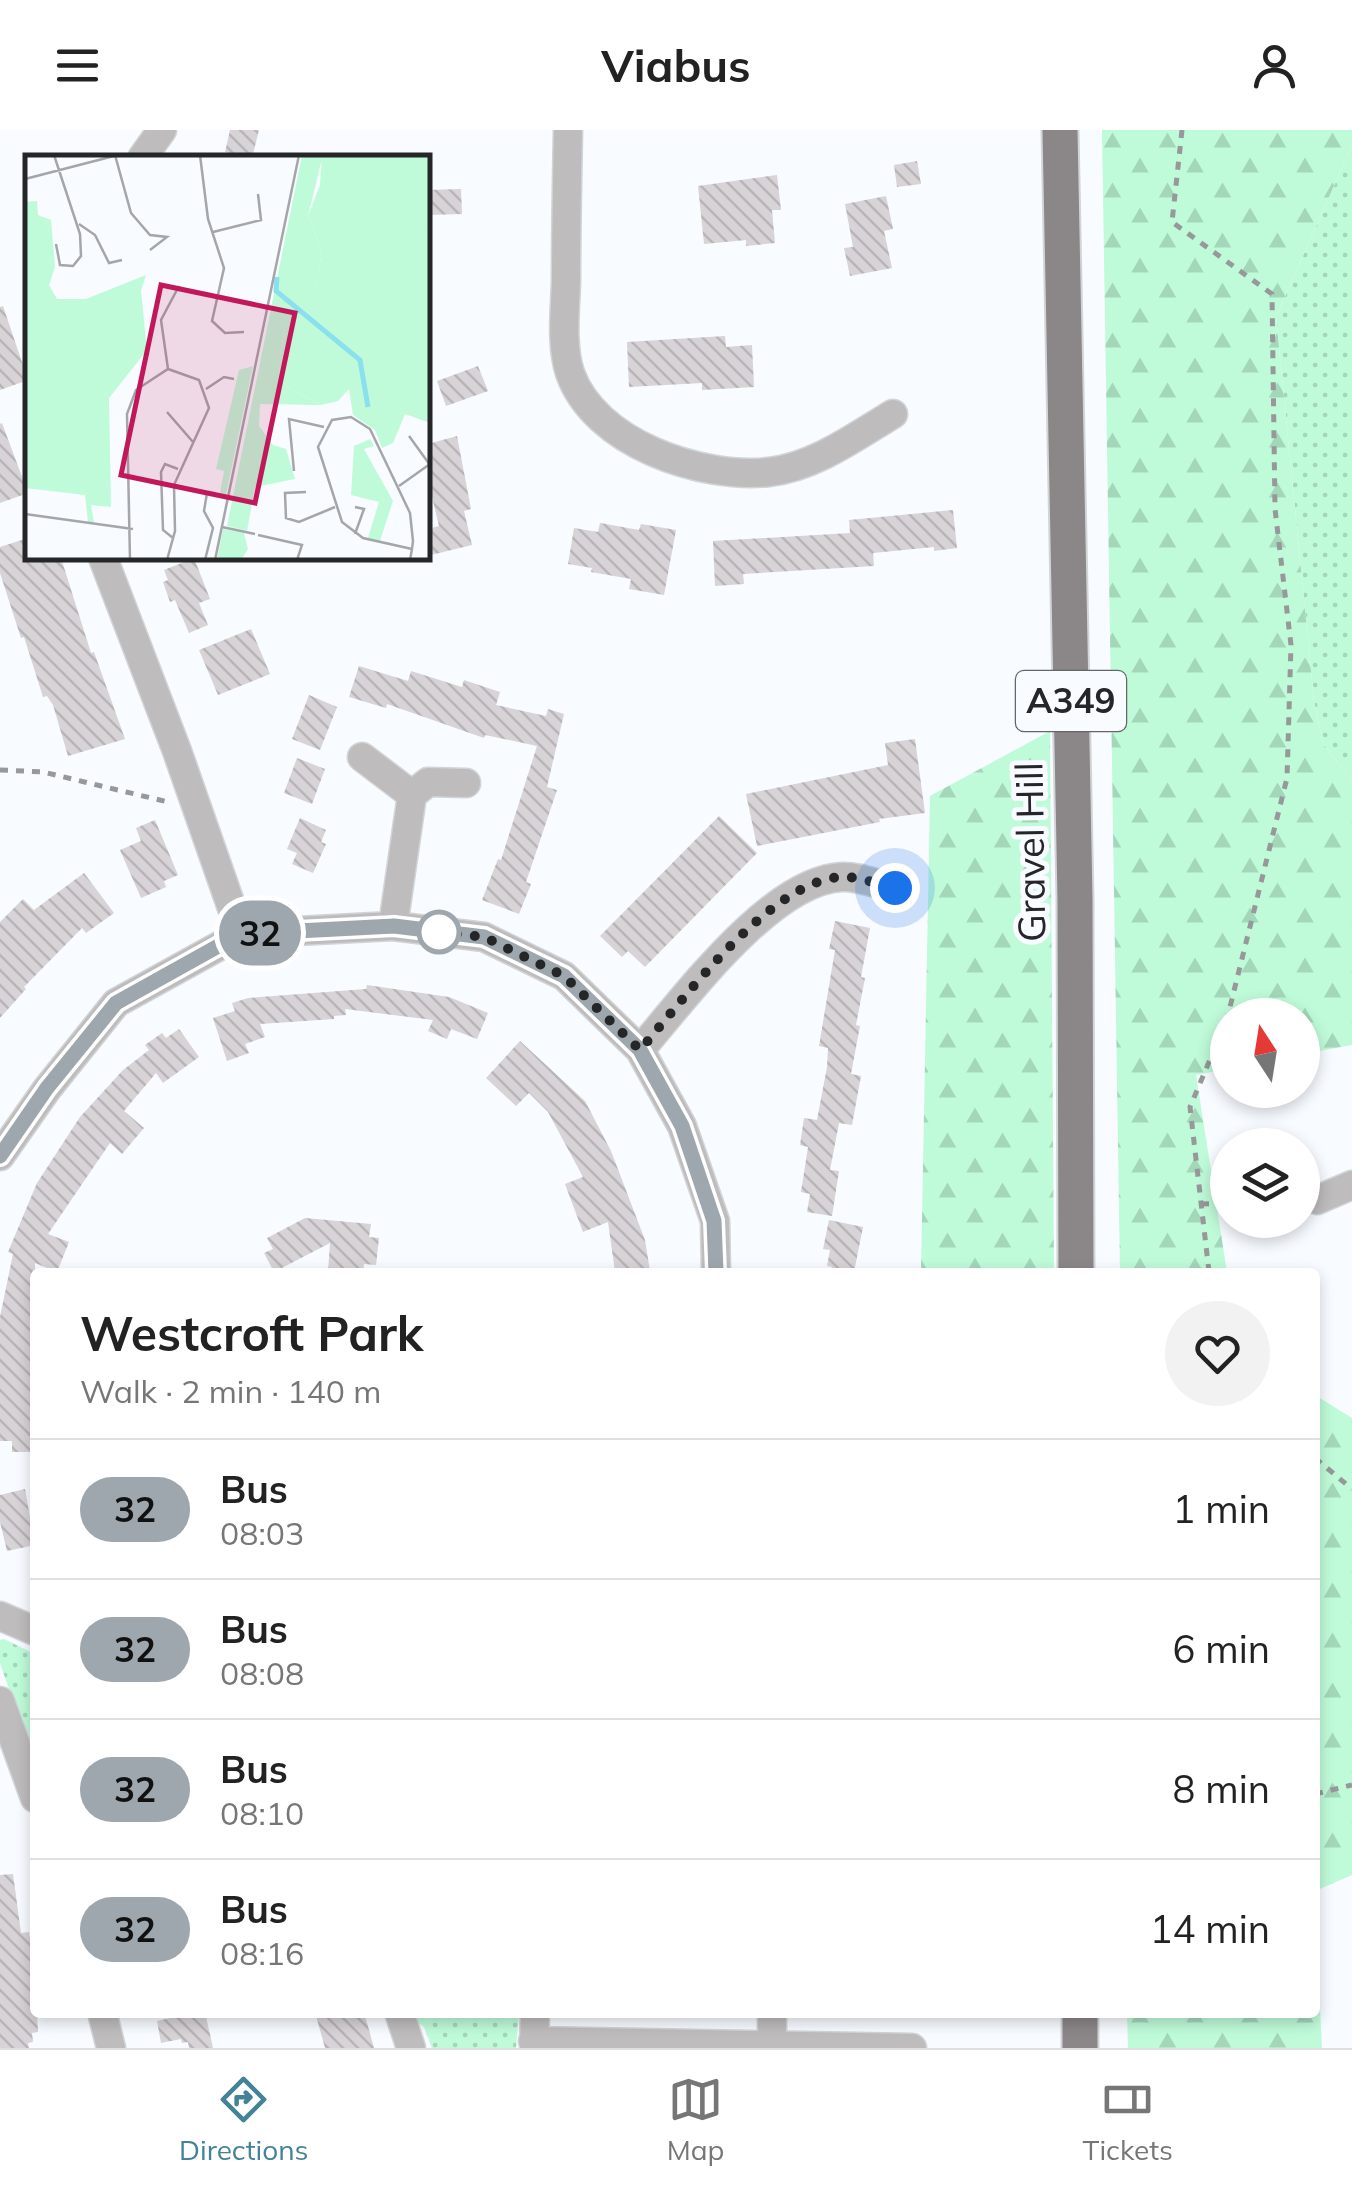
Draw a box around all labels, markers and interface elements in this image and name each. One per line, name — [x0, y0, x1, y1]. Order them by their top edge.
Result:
text: Viabus — [601, 37, 751, 93]
icon: menu — [50, 38, 105, 93]
icon: person — [1247, 38, 1302, 93]
inset map — [25, 155, 430, 560]
road number: A349 — [1016, 671, 1126, 731]
street label: Gravel Hill — [1004, 762, 1056, 942]
your location — [870, 863, 920, 913]
line badge: 32 — [215, 900, 305, 966]
text: 32 — [239, 911, 281, 955]
unlabelled marker — [418, 911, 460, 953]
north arrow — [1210, 998, 1320, 1108]
map controls — [1210, 998, 1320, 1238]
button: layers — [1210, 1128, 1320, 1238]
button: heart — [1165, 1301, 1270, 1406]
text: Westcroft Park — [80, 1303, 423, 1363]
text: Walk · 2 min · 140 m — [80, 1371, 381, 1411]
text: Bus — [220, 1465, 288, 1513]
text: 1 min — [1173, 1485, 1270, 1533]
text: 32 — [114, 1487, 156, 1531]
text: 08:03 — [220, 1513, 304, 1553]
text: Bus — [220, 1605, 288, 1653]
text: 6 min — [1173, 1625, 1270, 1673]
text: 32 — [114, 1627, 156, 1671]
text: 08:08 — [220, 1653, 304, 1693]
text: Bus — [220, 1745, 288, 1793]
text: 8 min — [1173, 1765, 1270, 1813]
text: 32 — [114, 1767, 156, 1811]
text: 08:10 — [220, 1793, 304, 1833]
text: Bus — [220, 1885, 288, 1933]
text: 14 min — [1150, 1905, 1270, 1953]
text: 32 — [114, 1907, 156, 1951]
text: 08:16 — [220, 1933, 304, 1973]
tab: Directions — [179, 2072, 309, 2167]
tab: Map — [667, 2072, 724, 2167]
tab: Tickets — [1082, 2072, 1173, 2167]

